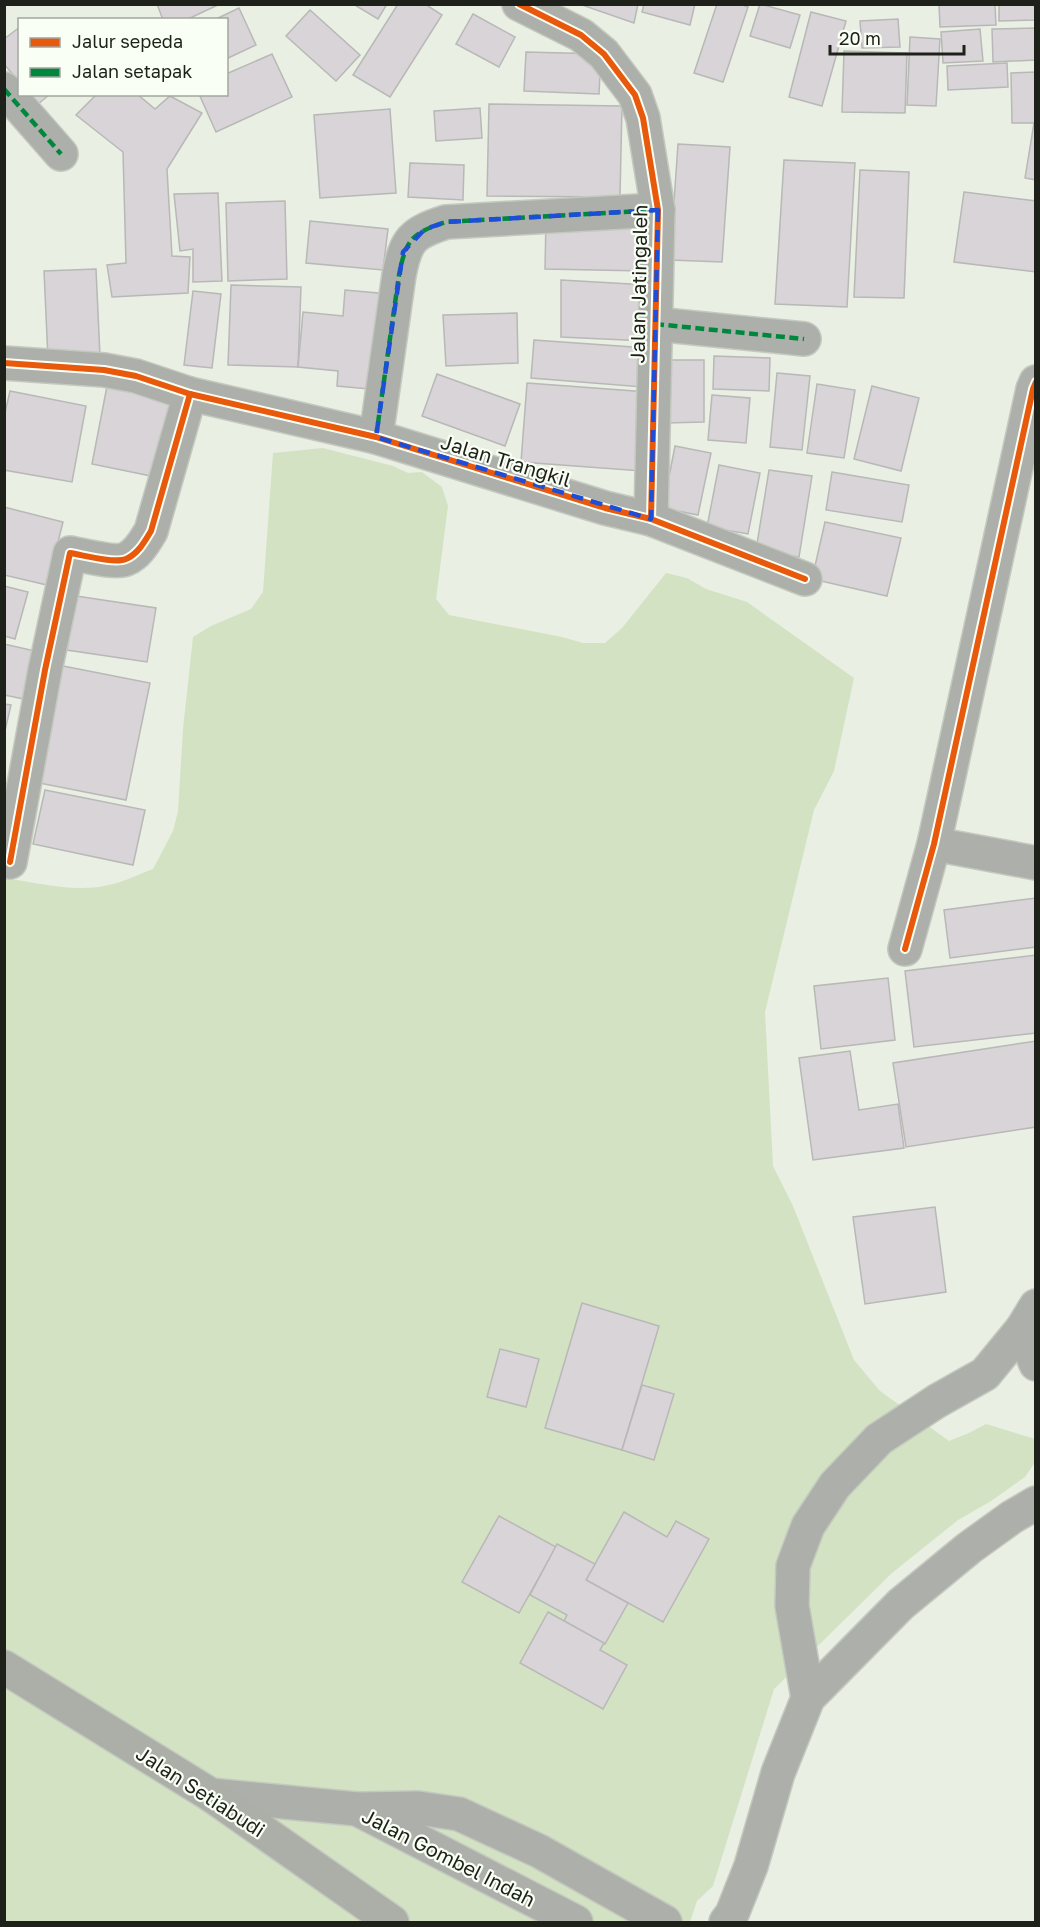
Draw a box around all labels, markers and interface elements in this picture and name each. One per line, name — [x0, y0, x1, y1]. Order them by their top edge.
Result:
legend — [18, 18, 228, 96]
scale bar — [830, 18, 964, 56]
text: 20 m — [839, 27, 881, 49]
text: Jalur sepeda — [72, 30, 183, 52]
text: Jalan setapak — [72, 60, 192, 82]
street label: Jalan Jatingaleh — [625, 204, 651, 364]
street label: Jalan Trangkil — [438, 429, 574, 491]
street label: Jalan Setiabudi — [132, 1740, 270, 1842]
street label: Jalan Gombel Indah — [358, 1803, 540, 1911]

